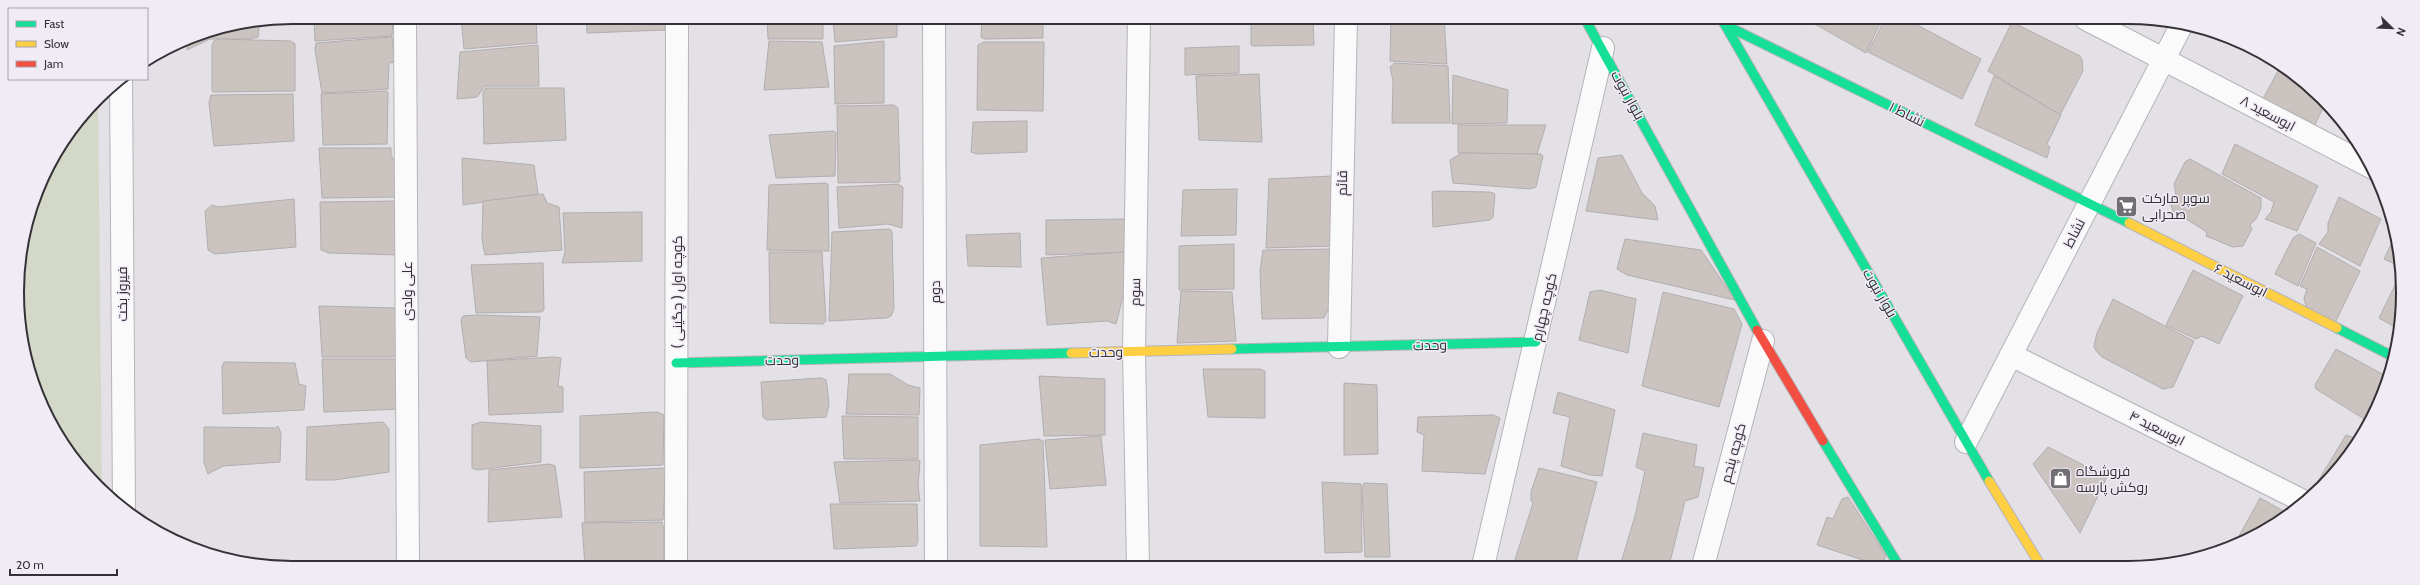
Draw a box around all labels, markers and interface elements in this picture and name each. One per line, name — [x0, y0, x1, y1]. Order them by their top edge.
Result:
legend — [8, 8, 148, 80]
north arrow — [2372, 8, 2412, 48]
text: Fast — [44, 16, 64, 31]
text: N — [2393, 26, 2409, 38]
text: Slow — [44, 36, 69, 51]
text: Jam — [43, 56, 63, 71]
street label: بلوار نبوت — [1607, 67, 1649, 123]
street label: ابوسعید ۸ — [2237, 91, 2299, 135]
street label: نشاط ۱ — [1886, 98, 1928, 130]
street label: قائم — [1333, 170, 1352, 196]
place label: سوپر مارکت صحرابی — [2142, 189, 2210, 223]
supermarket icon: سوپر مارکت صحرابی — [2114, 193, 2140, 219]
street label: نشاط — [2059, 215, 2089, 251]
street label: کوچه اول ( چگینی ) — [668, 235, 687, 349]
street label: ابوسعید ۶ — [2211, 259, 2271, 301]
street label: علی ولدی — [398, 261, 416, 321]
street label: بلوار نبوت — [1859, 265, 1901, 321]
street label: فیروز بخت — [113, 267, 131, 321]
street label: کوچه چهارم — [1527, 271, 1562, 343]
street label: سوم — [1126, 278, 1145, 306]
street label: دوم — [926, 280, 945, 304]
street label: وحدت — [1413, 336, 1447, 354]
street label: وحدت — [1089, 343, 1123, 361]
street label: وحدت — [765, 351, 799, 369]
street label: ابوسعید ۴ — [2126, 406, 2188, 450]
street label: کوچه پنجم — [1716, 421, 1751, 485]
place label: فروشگاه روکش پارسه — [2076, 462, 2148, 497]
shop icon: فروشگاه روکش پارسه — [2047, 466, 2073, 492]
scale bar — [10, 551, 117, 577]
text: 20 m — [16, 557, 44, 572]

